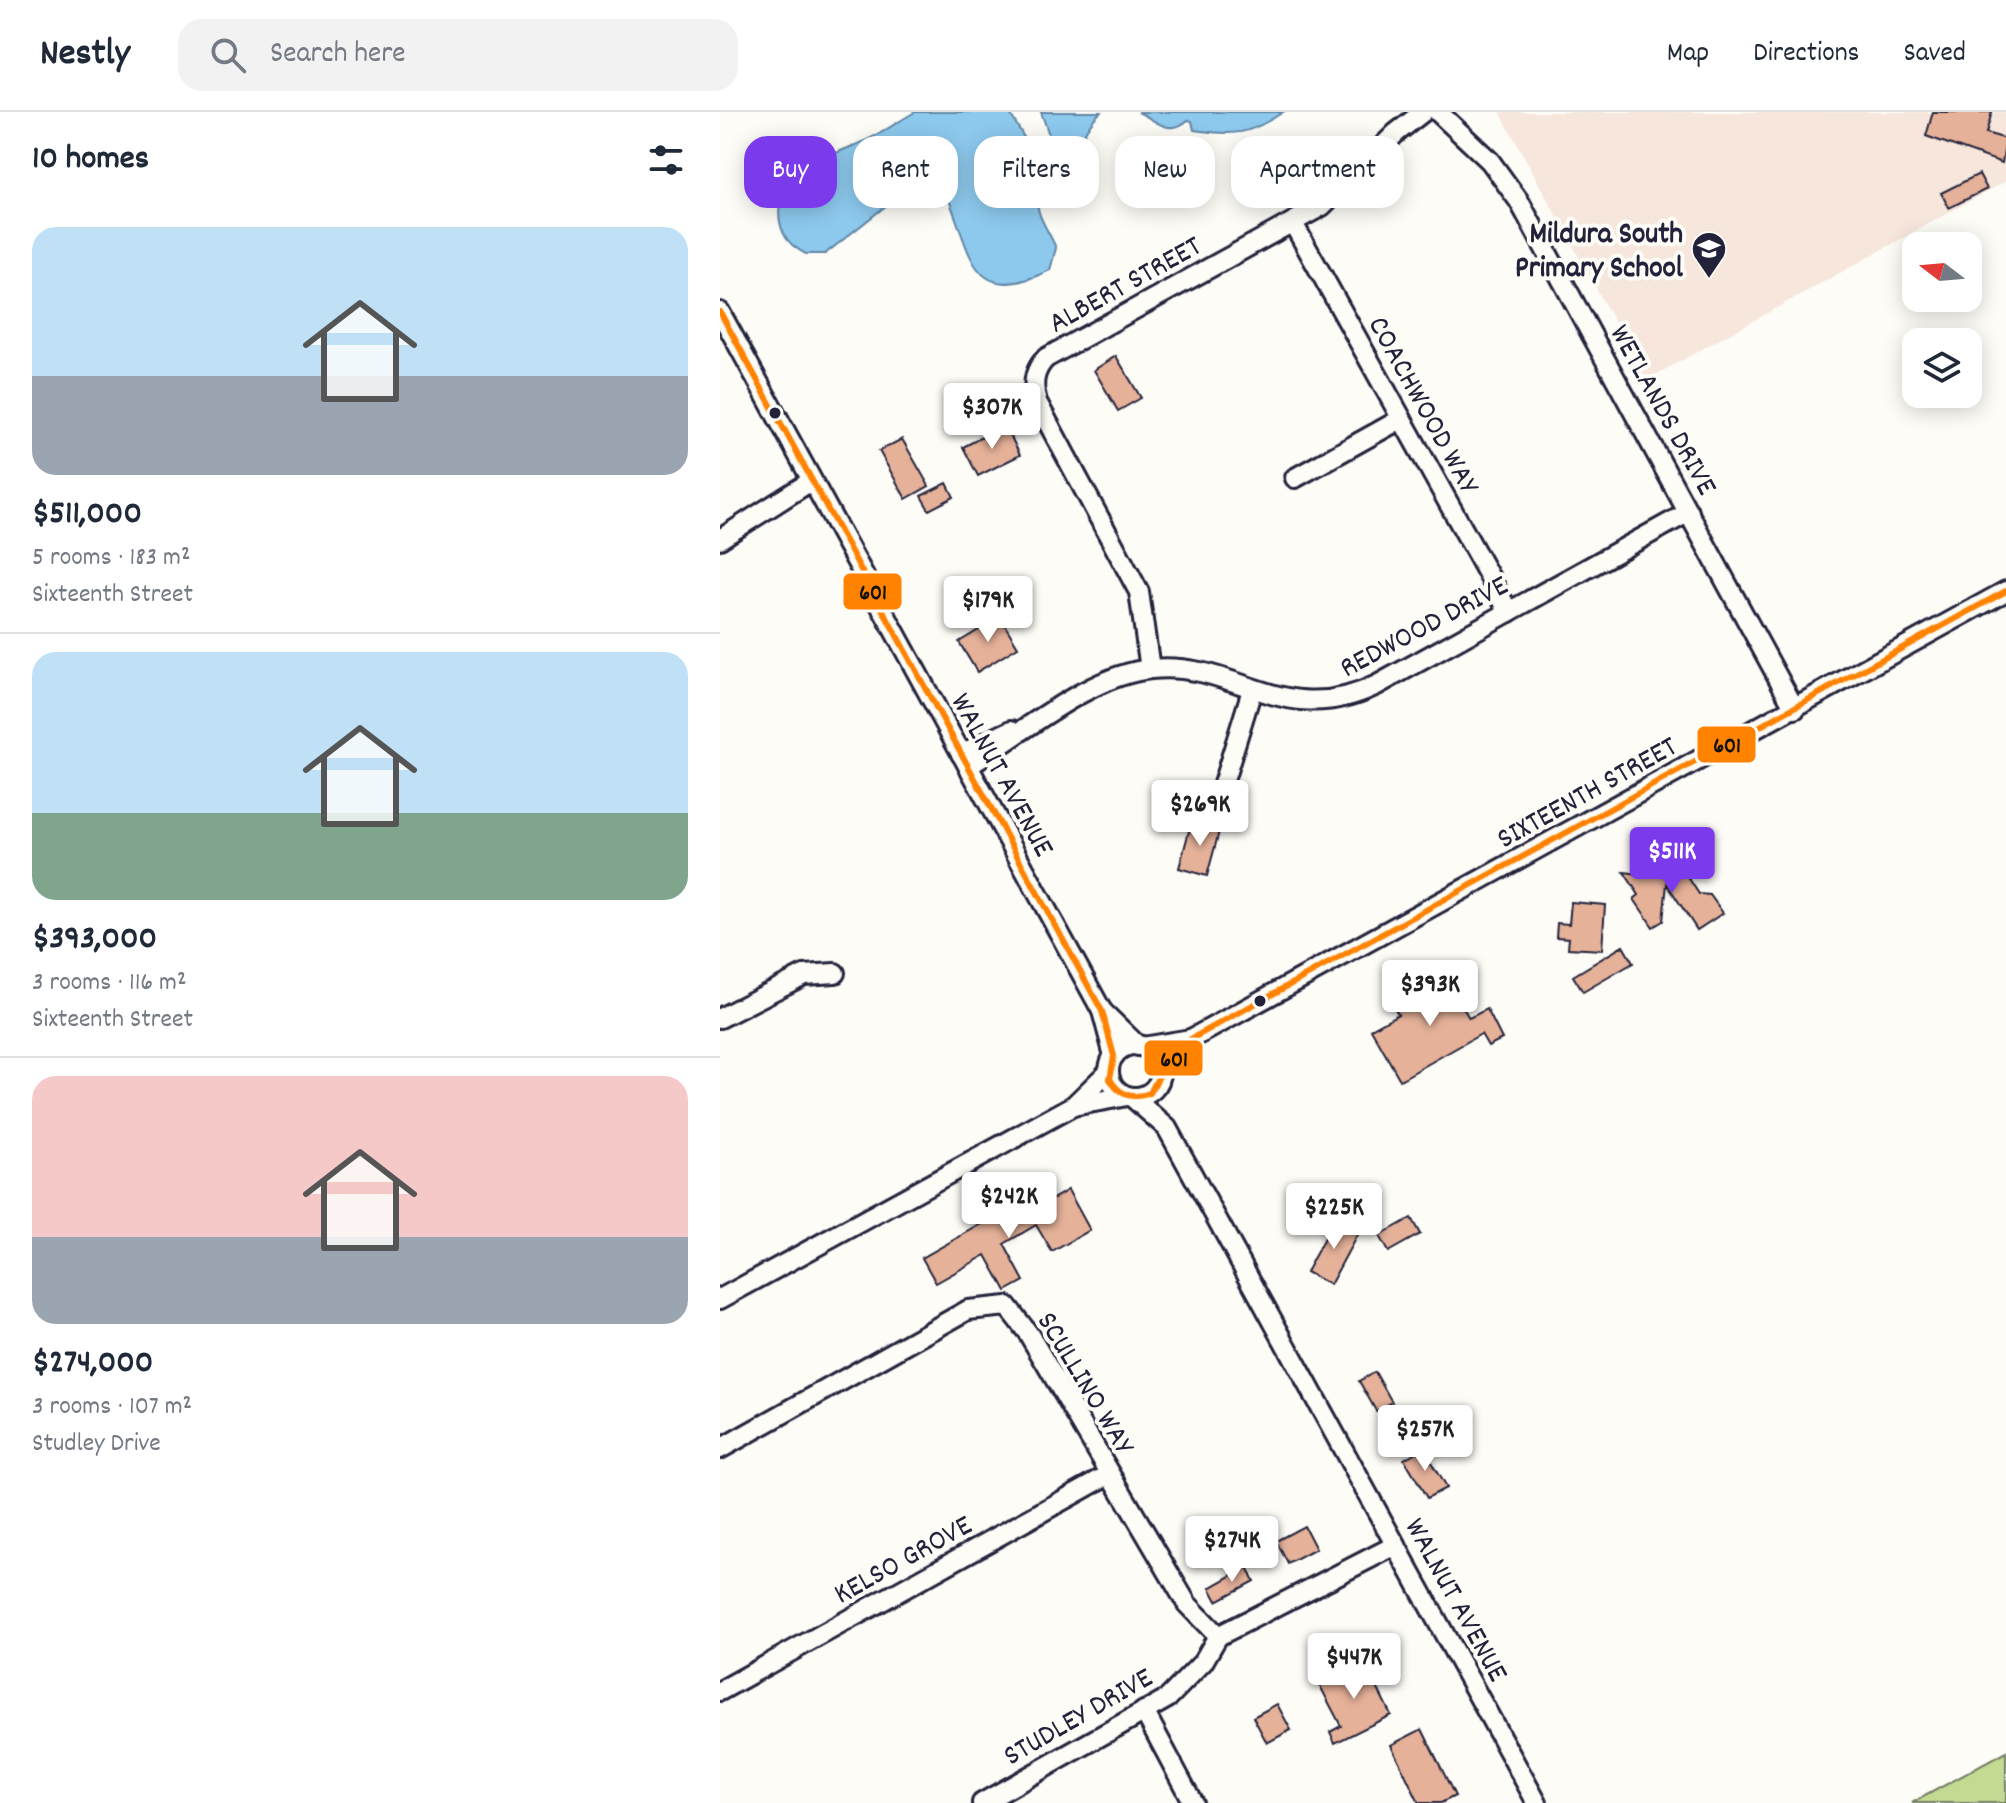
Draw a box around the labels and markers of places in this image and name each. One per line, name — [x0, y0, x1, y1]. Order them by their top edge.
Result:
place label: Mildura South Primary School — [1515, 215, 1684, 292]
school or university icon: Mildura South Primary School — [1690, 230, 1728, 280]
pin: $307K — [936, 383, 1048, 451]
unlabelled marker — [767, 405, 783, 421]
pin: $179K — [932, 576, 1044, 644]
pin: $269K — [1144, 780, 1256, 848]
pin: $511K — [1616, 827, 1728, 895]
pin: $393K — [1374, 960, 1486, 1028]
unlabelled marker — [1252, 993, 1268, 1009]
pin: $242K — [953, 1172, 1065, 1240]
pin: $225K — [1278, 1183, 1390, 1251]
pin: $257K — [1369, 1405, 1481, 1473]
pin: $274K — [1176, 1516, 1288, 1584]
pin: $447K — [1298, 1633, 1410, 1701]

